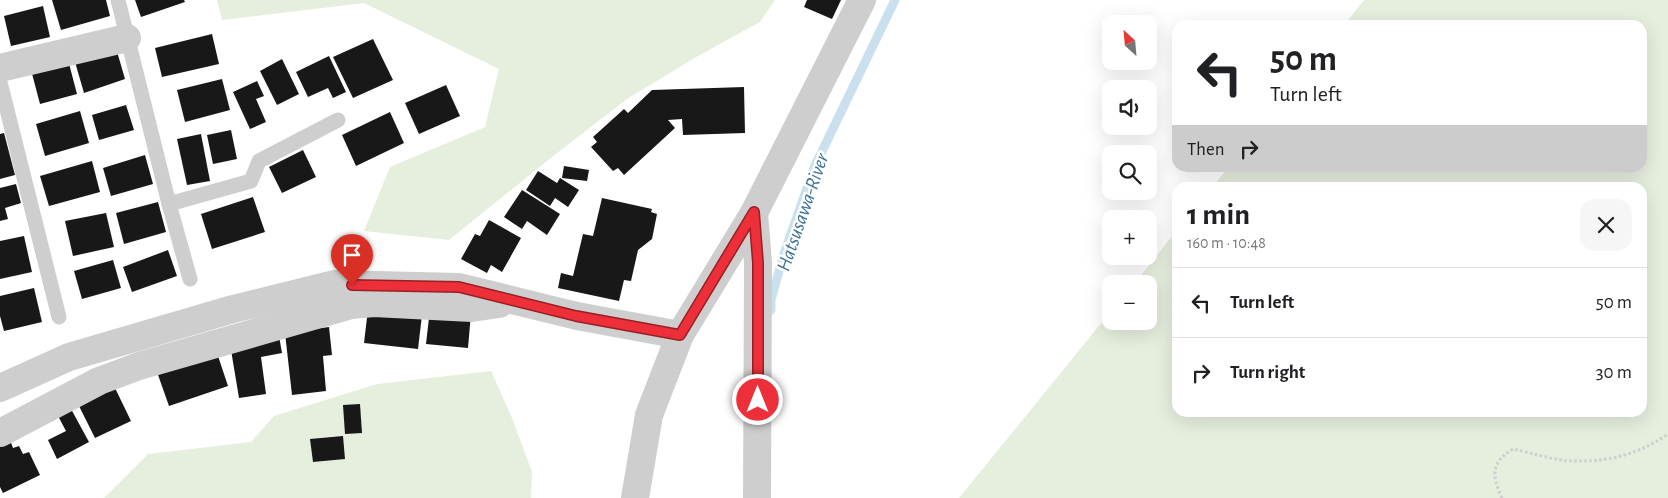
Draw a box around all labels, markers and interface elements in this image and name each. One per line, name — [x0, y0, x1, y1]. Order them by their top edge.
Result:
north arrow — [1102, 15, 1158, 70]
map controls — [1102, 15, 1157, 330]
icon: left — [1187, 40, 1252, 105]
text: 50 m — [1270, 42, 1337, 77]
button: sound — [1102, 80, 1157, 135]
text: Turn left — [1270, 83, 1342, 105]
icon: right — [1235, 135, 1263, 163]
text: Then — [1187, 140, 1225, 159]
button: search — [1102, 145, 1157, 200]
water label: Hatsusawa-River — [773, 150, 833, 274]
button: close — [1580, 199, 1632, 251]
text: 1 min — [1187, 200, 1250, 230]
button: + — [1102, 210, 1157, 265]
pin — [331, 234, 373, 285]
text: 160 m · 10:48 — [1187, 235, 1266, 251]
icon: arrive — [338, 241, 366, 269]
button: − — [1102, 275, 1157, 330]
icon: left — [1187, 289, 1215, 317]
text: Turn left — [1230, 293, 1294, 312]
text: 50 m — [1596, 293, 1632, 312]
icon: right — [1187, 359, 1215, 387]
text: Turn right — [1230, 363, 1305, 382]
text: 30 m — [1596, 363, 1632, 382]
position arrow — [731, 373, 783, 425]

